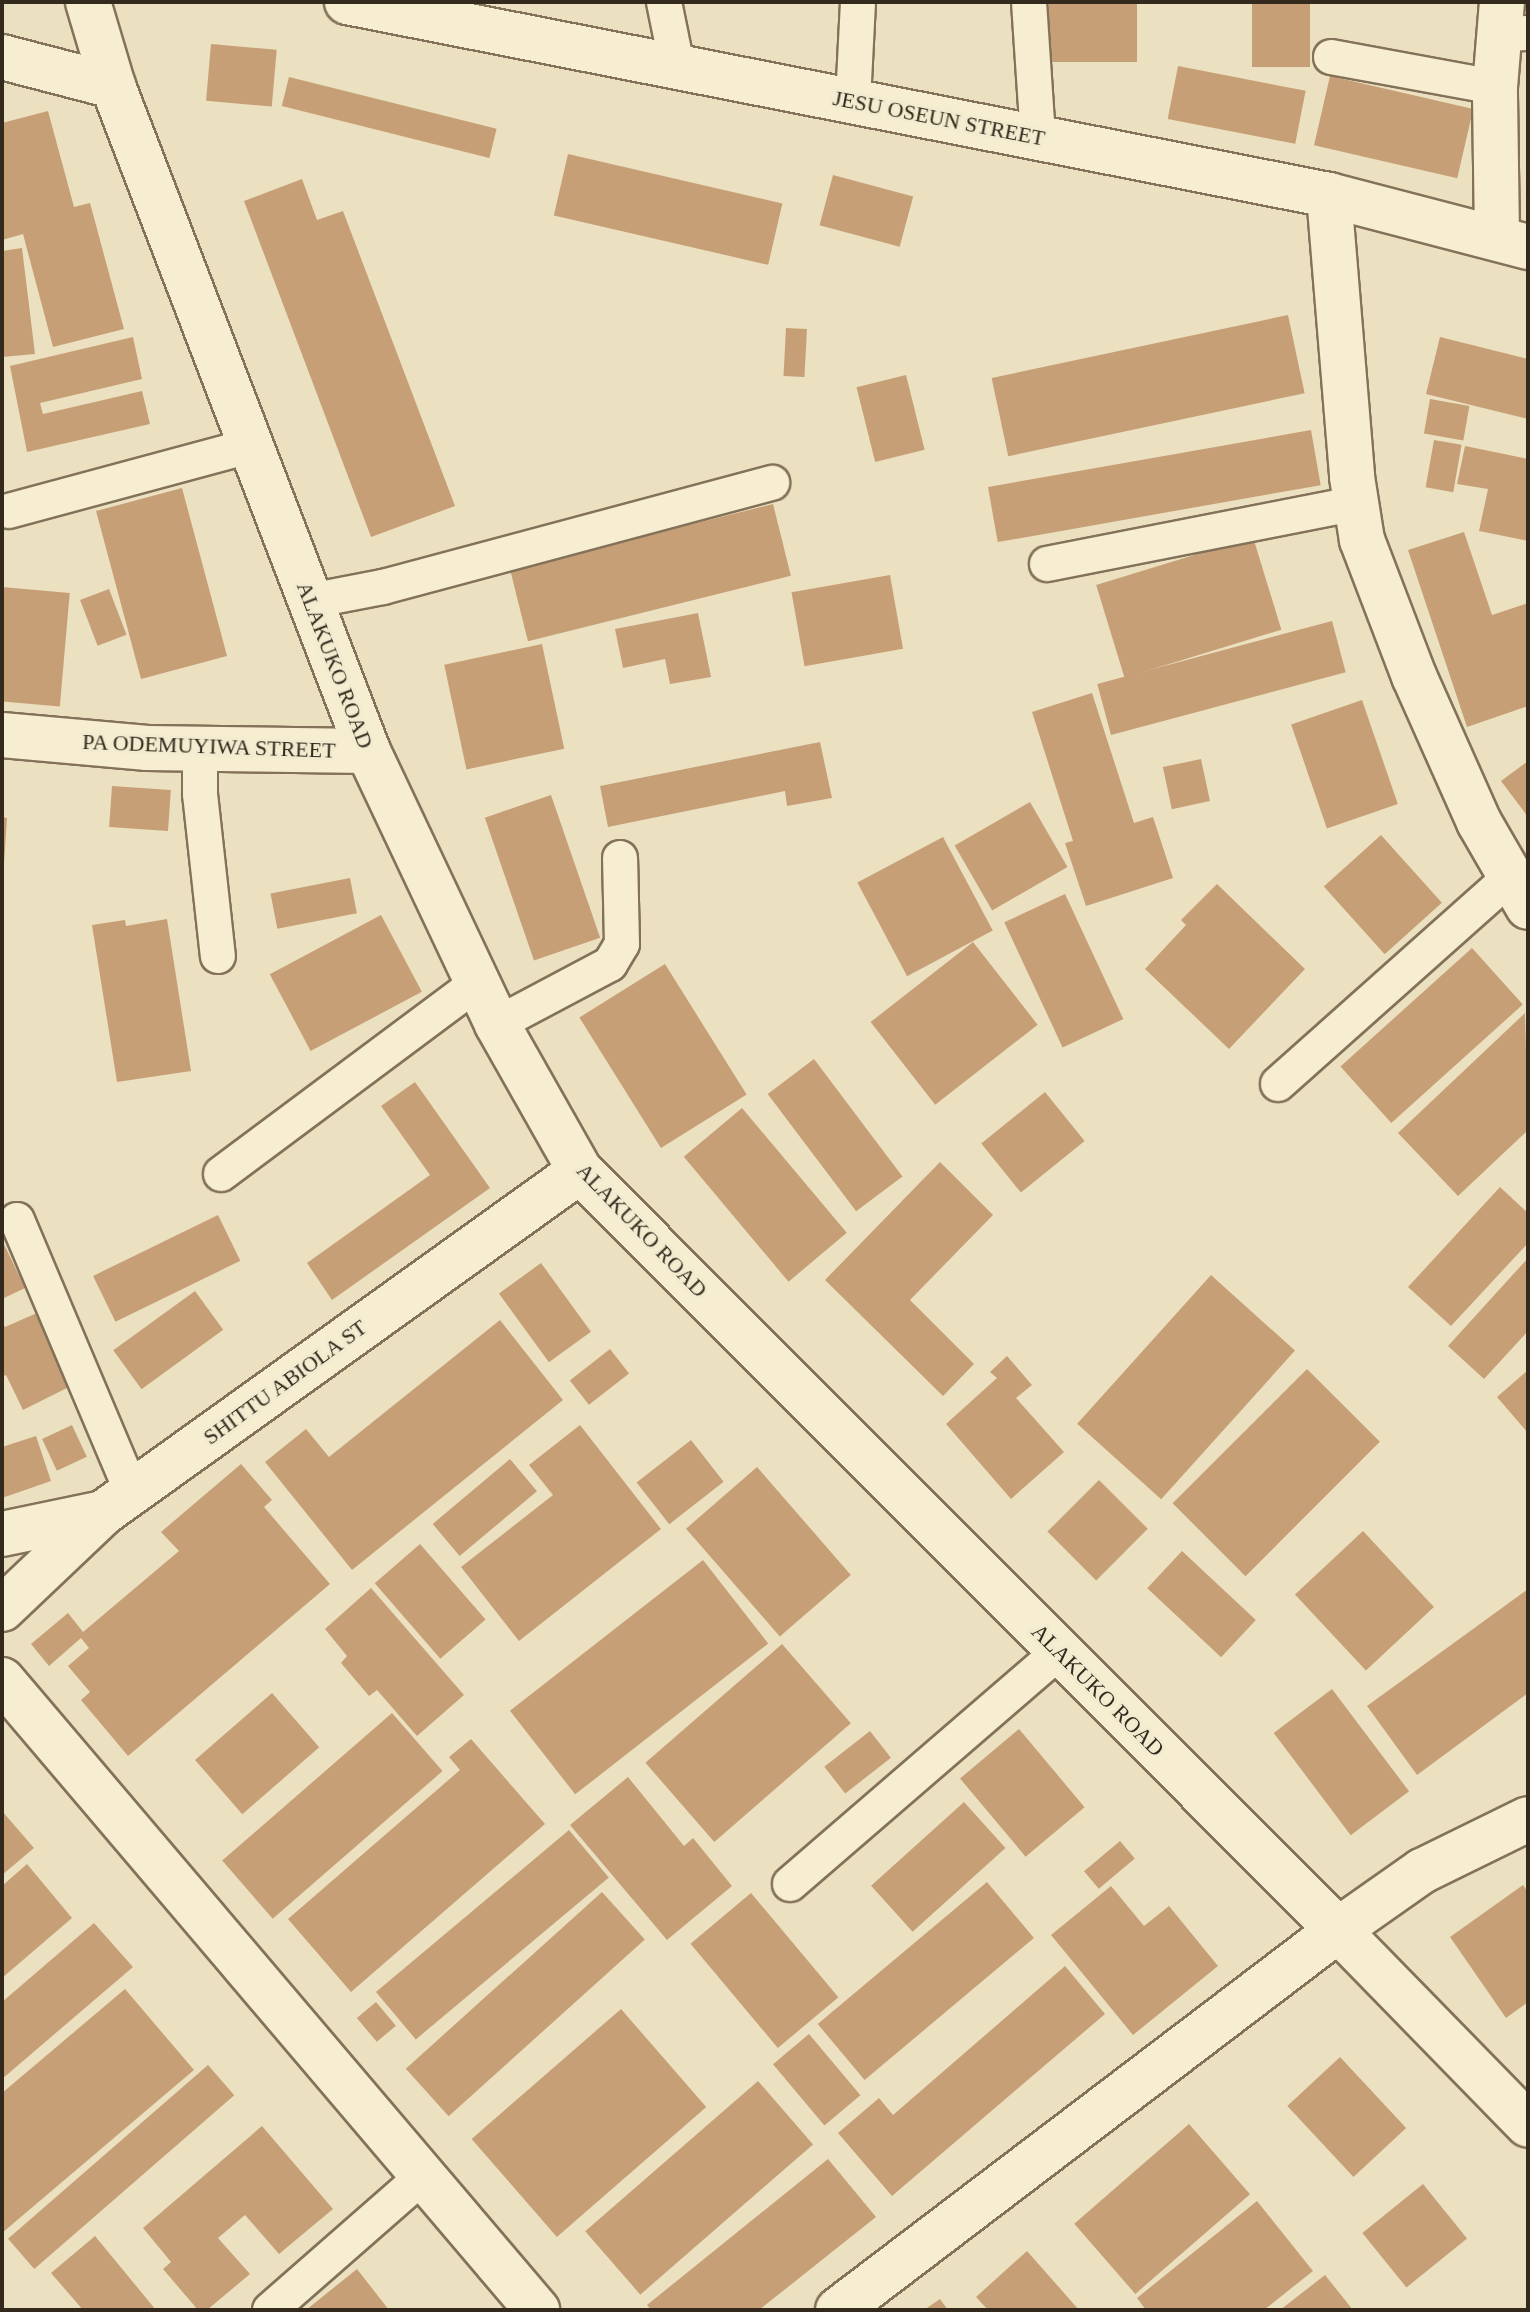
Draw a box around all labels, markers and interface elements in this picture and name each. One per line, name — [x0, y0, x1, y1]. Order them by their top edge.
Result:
street label: JESU OSEUN STREET — [831, 85, 1047, 151]
street label: ALAKUKO ROAD — [291, 578, 379, 752]
street label: PA ODEMUYIWA STREET — [81, 728, 337, 764]
street label: ALAKUKO ROAD — [571, 1157, 713, 1303]
street label: SHITTU ABIOLA ST — [197, 1313, 373, 1451]
street label: ALAKUKO ROAD — [1026, 1618, 1170, 1762]

